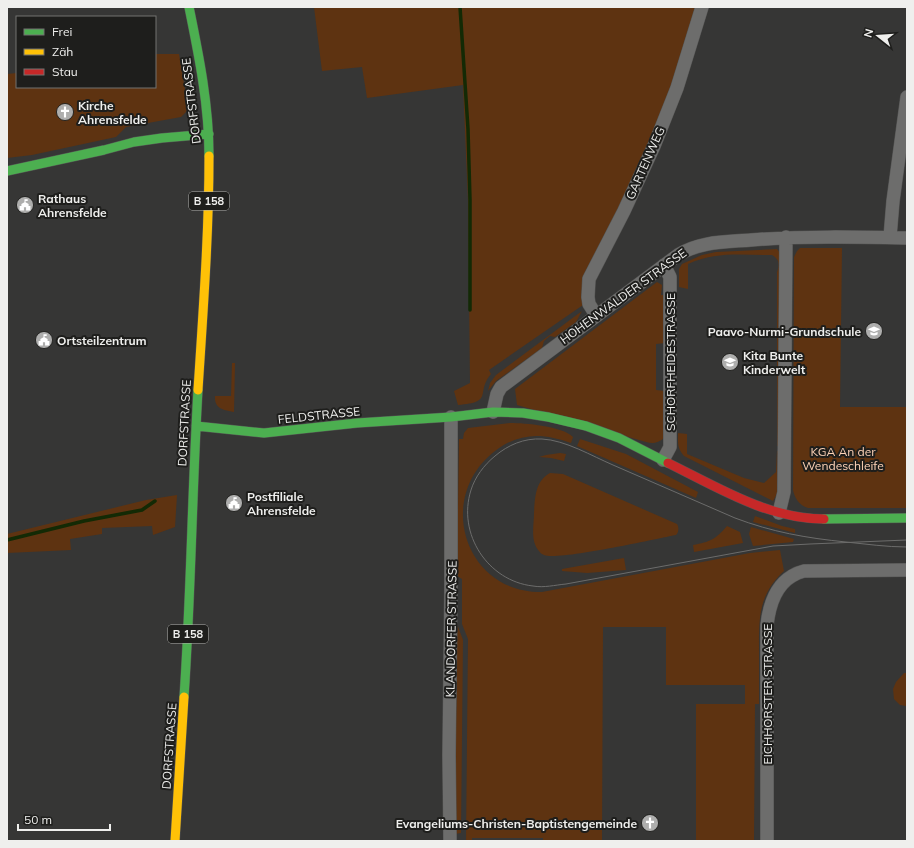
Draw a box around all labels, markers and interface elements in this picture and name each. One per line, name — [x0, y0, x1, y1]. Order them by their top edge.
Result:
legend — [16, 16, 156, 88]
north arrow — [858, 16, 898, 56]
text: Frei — [52, 24, 72, 39]
text: N — [861, 27, 876, 39]
text: Zäh — [52, 44, 73, 59]
street label: DORFSTRASSE — [178, 57, 204, 145]
text: Stau — [52, 64, 78, 79]
place label: Kirche Ahrensfelde — [78, 98, 147, 127]
church icon: Kirche Ahrensfelde — [55, 102, 75, 122]
street label: GARTENWEG — [622, 124, 668, 202]
place label: Rathaus Ahrensfelde — [38, 191, 107, 220]
road number: B 158 — [189, 192, 229, 210]
public building icon: Rathaus Ahrensfelde — [15, 195, 35, 215]
street label: HOHENWALDER STRASSE — [557, 245, 689, 347]
street label: SCHORFHEIDESTRASSE — [663, 293, 678, 431]
school or university icon: Paavo-Nurmi-Grundschule — [864, 321, 884, 341]
place label: Paavo-Nurmi-Grundschule — [708, 324, 861, 339]
public building icon: Ortsteilzentrum — [34, 330, 54, 350]
place label: Ortsteilzentrum — [57, 333, 147, 348]
place label: Kita Bunte Kinderwelt — [743, 348, 806, 377]
school or university icon: Kita Bunte Kinderwelt — [720, 352, 740, 372]
street label: DORFSTRASSE — [174, 379, 194, 467]
street label: FELDSTRASSE — [277, 403, 361, 427]
park label: KGA An der Wendeschleife — [802, 444, 884, 473]
place label: Postfiliale Ahrensfelde — [247, 489, 316, 518]
public building icon: Postfiliale Ahrensfelde — [224, 493, 244, 513]
street label: KLANDORFER STRASSE — [442, 560, 460, 698]
street label: EICHHORSTER STRASSE — [760, 624, 775, 764]
road number: B 158 — [168, 625, 208, 643]
street label: DORFSTRASSE — [159, 702, 179, 790]
scale bar — [18, 806, 110, 832]
text: 50 m — [24, 812, 52, 827]
church icon: Evangeliums-Christen-Baptistengemeinde — [640, 813, 660, 833]
place label: Evangeliums-Christen-Baptistengemeinde — [396, 816, 637, 831]

